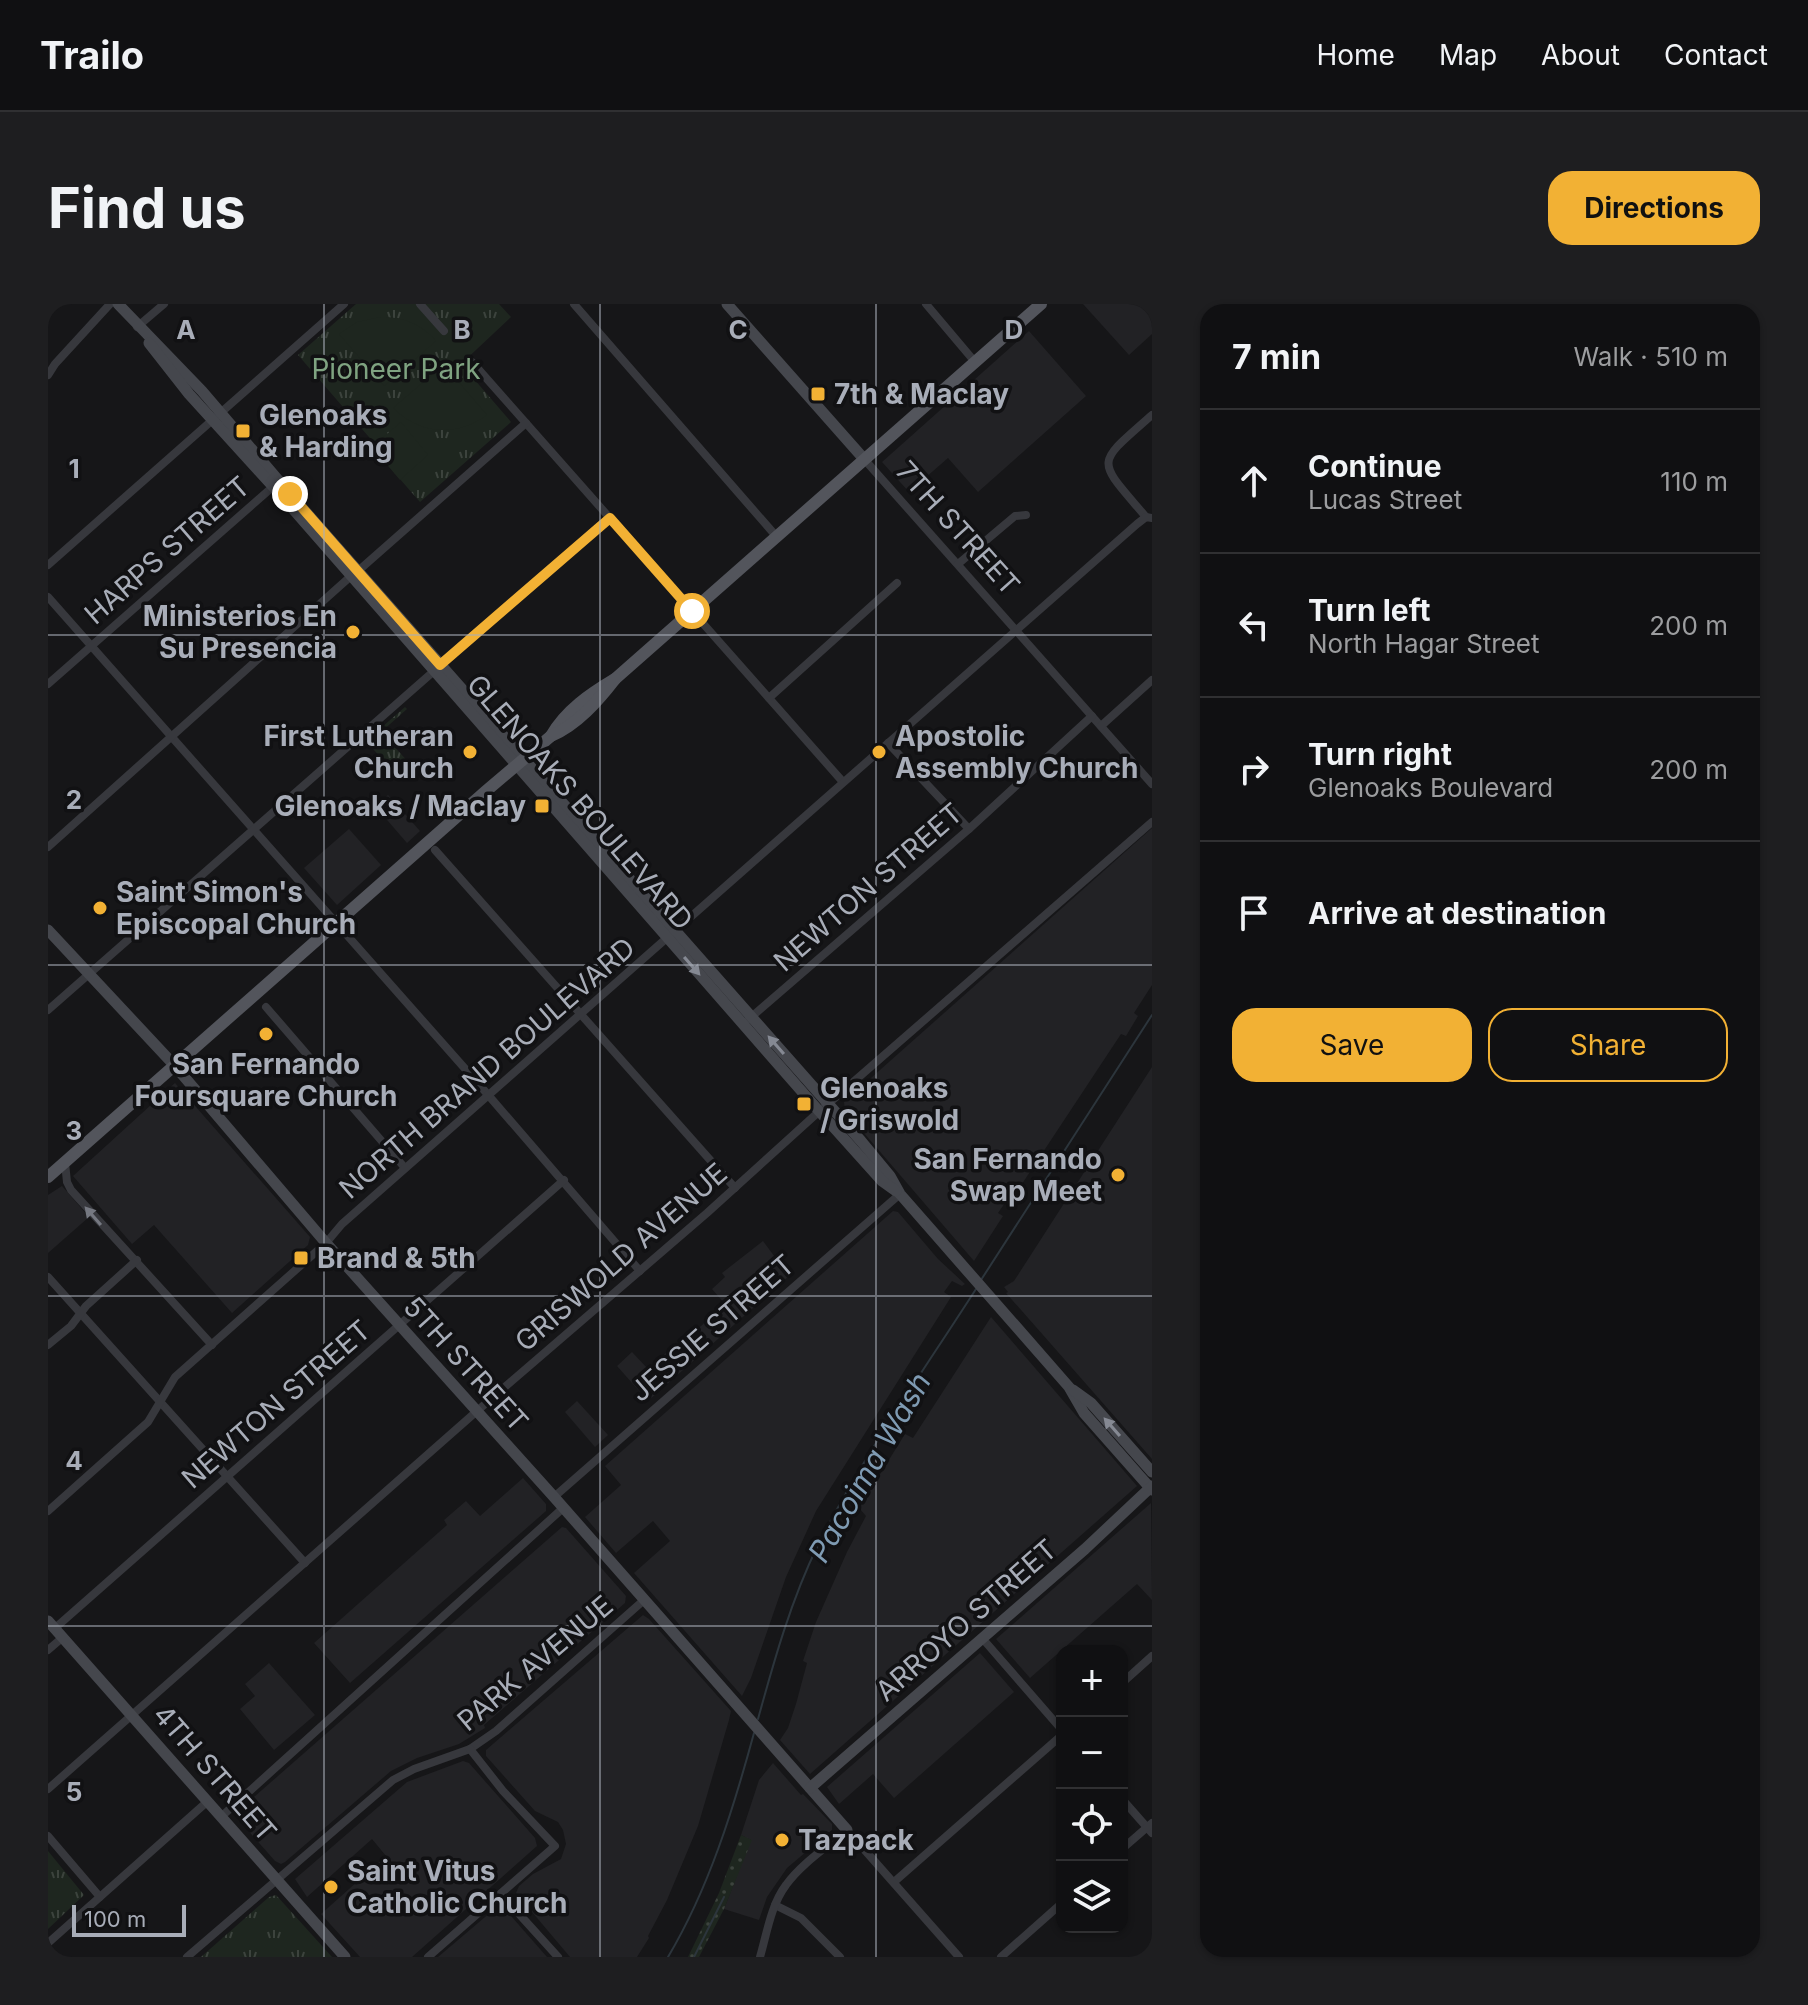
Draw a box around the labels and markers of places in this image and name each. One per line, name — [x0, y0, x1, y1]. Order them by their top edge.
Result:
place label: 7th & Maclay — [834, 377, 1009, 411]
marker: 7th & Maclay — [809, 385, 827, 403]
place label: Glenoaks & Harding — [259, 398, 393, 464]
marker: Glenoaks & Harding — [234, 422, 252, 440]
place label: Ministerios En Su Presencia — [143, 599, 337, 665]
marker: Ministerios En Su Presencia — [344, 623, 362, 641]
place label: First Lutheran Church — [264, 719, 454, 785]
place label: Apostolic Assembly Church — [895, 719, 1138, 785]
marker: First Lutheran Church — [461, 743, 479, 761]
marker: Apostolic Assembly Church — [870, 743, 888, 761]
place label: Glenoaks / Maclay — [274, 789, 526, 823]
marker: Glenoaks / Maclay — [533, 797, 551, 815]
place label: Saint Simon's Episcopal Church — [116, 875, 356, 941]
marker: Saint Simon's Episcopal Church — [91, 899, 109, 917]
marker: San Fernando Foursquare Church — [257, 1025, 275, 1043]
place label: San Fernando Foursquare Church — [135, 1047, 397, 1113]
place label: Glenoaks / Griswold — [820, 1071, 959, 1137]
marker: Glenoaks / Griswold — [795, 1095, 813, 1113]
place label: San Fernando Swap Meet — [913, 1142, 1102, 1208]
marker: San Fernando Swap Meet — [1109, 1166, 1127, 1184]
place label: Brand & 5th — [317, 1241, 476, 1275]
marker: Brand & 5th — [292, 1249, 310, 1267]
place label: Tazpack — [798, 1823, 915, 1857]
marker: Tazpack — [773, 1831, 791, 1849]
place label: Saint Vitus Catholic Church — [347, 1854, 567, 1920]
marker: Saint Vitus Catholic Church — [322, 1878, 340, 1896]

